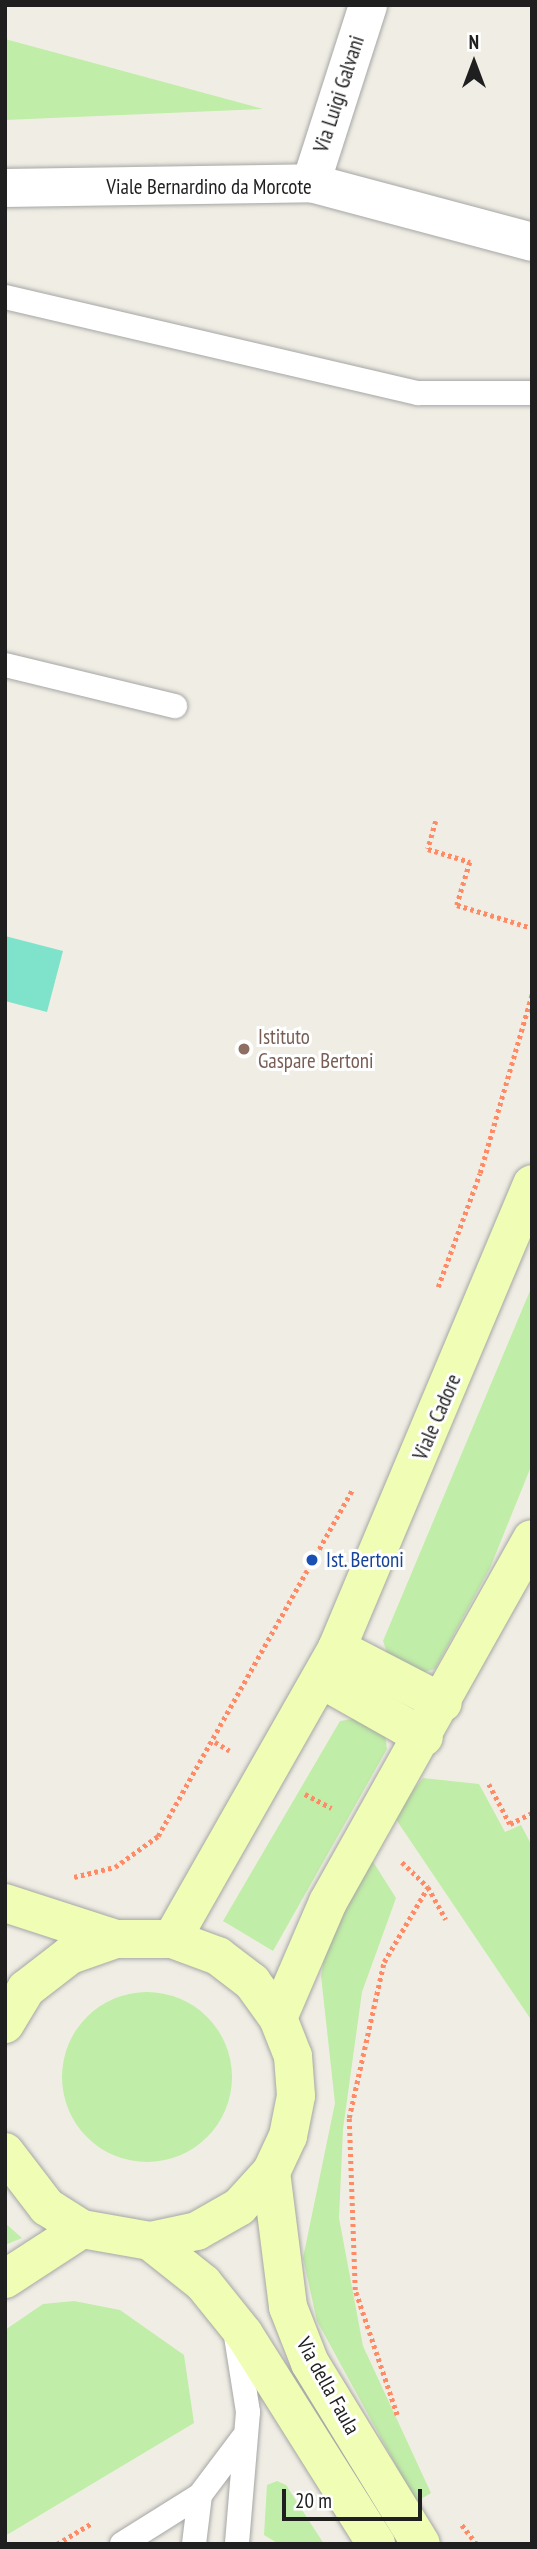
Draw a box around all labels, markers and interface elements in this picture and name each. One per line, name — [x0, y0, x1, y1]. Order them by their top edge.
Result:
north arrow — [439, 28, 509, 98]
text: N — [469, 30, 479, 54]
street label: Via Luigi Galvani — [308, 32, 370, 156]
street label: Viale Bernardino da Morcote — [106, 174, 312, 200]
place label: Istituto Gaspare Bertoni — [258, 1024, 374, 1074]
marker: Istituto Gaspare Bertoni — [236, 1041, 252, 1057]
street label: Viale Cadore — [408, 1370, 466, 1464]
place label: Ist. Bertoni — [326, 1547, 405, 1573]
marker: Ist. Bertoni — [304, 1552, 320, 1568]
street label: Via della Faula — [291, 2333, 365, 2439]
scale bar — [285, 2476, 425, 2520]
text: 20 m — [295, 2487, 332, 2514]

